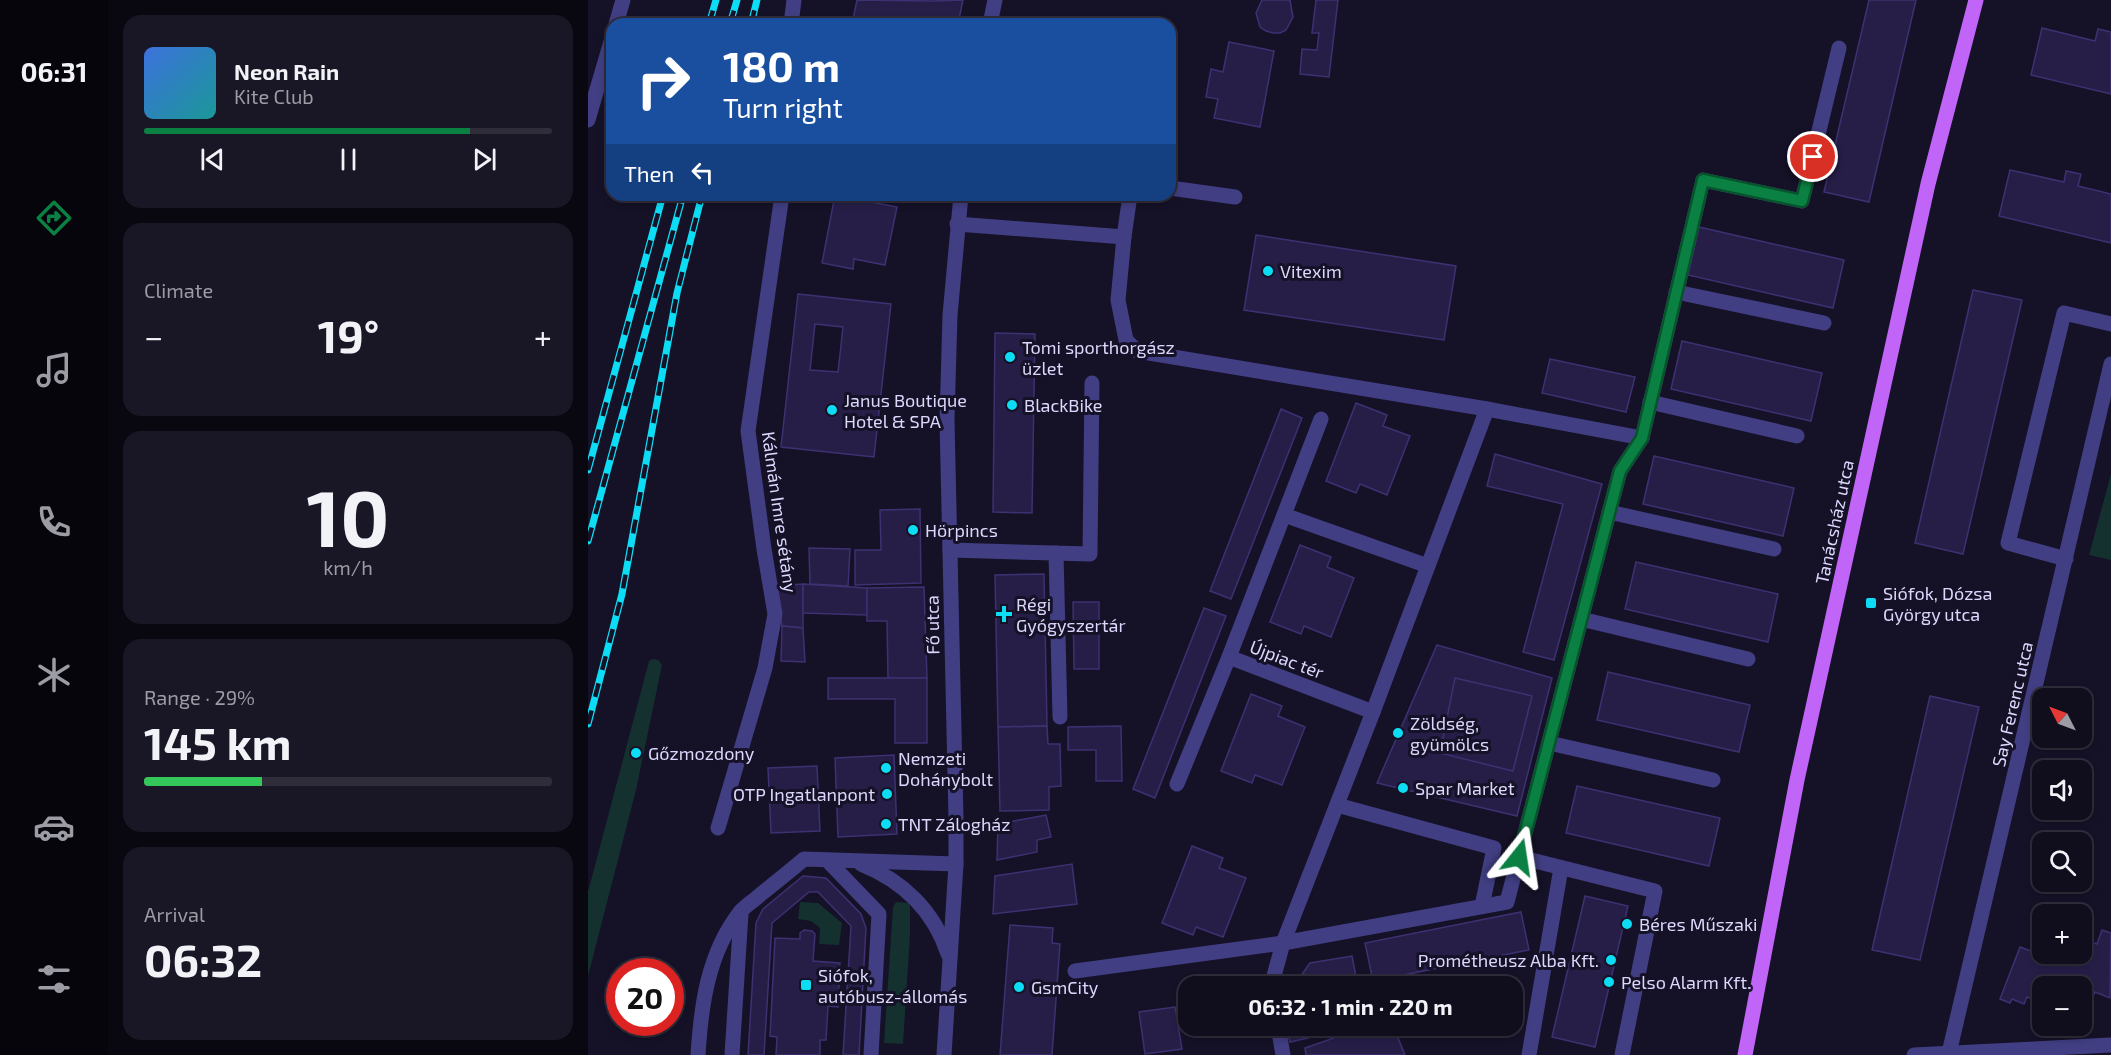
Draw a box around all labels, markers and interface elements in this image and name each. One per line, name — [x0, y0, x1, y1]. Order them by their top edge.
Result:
text: 180 m — [723, 40, 840, 90]
icon: right — [624, 42, 702, 120]
text: 06:31 — [21, 55, 87, 87]
text: Neon Rain — [234, 58, 339, 84]
text: Kite Club — [234, 84, 314, 108]
text: Turn right — [723, 91, 843, 123]
pin — [1787, 131, 1838, 182]
icon: arrive — [1796, 140, 1829, 173]
icon: previous — [196, 143, 229, 176]
icon: pause — [332, 143, 365, 176]
icon: next — [468, 143, 501, 176]
icon: left — [686, 156, 719, 189]
text: Then — [624, 160, 674, 186]
icon: directions — [33, 197, 75, 239]
place label: Vitexim — [1280, 260, 1342, 282]
marker: Vitexim — [1261, 264, 1275, 278]
text: Climate — [144, 278, 213, 302]
text: 19° — [318, 308, 379, 362]
text: − — [144, 316, 163, 356]
text: + — [534, 316, 552, 356]
place label: Tomi sporthorgász üzlet — [1022, 336, 1175, 379]
icon: music — [33, 349, 75, 391]
marker: Tomi sporthorgász üzlet — [1003, 350, 1017, 364]
place label: Janus Boutique Hotel & SPA — [844, 389, 967, 432]
place label: BlackBike — [1024, 394, 1103, 416]
marker: BlackBike — [1005, 398, 1019, 412]
marker: Janus Boutique Hotel & SPA — [825, 403, 839, 417]
street label: Kálmán Imre sétány — [758, 430, 802, 595]
street label: Tanácsház utca — [1810, 458, 1858, 586]
text: 10 — [307, 469, 389, 563]
icon: phone — [33, 501, 75, 543]
place label: Hörpincs — [925, 519, 998, 541]
marker: Hörpincs — [906, 523, 920, 537]
text: km/h — [323, 555, 373, 579]
place label: Siófok, Dózsa György utca — [1883, 582, 1992, 625]
place label: Régi Gyógyszertár — [1016, 593, 1126, 636]
street label: Fő utca — [920, 595, 944, 655]
marker: Siófok, Dózsa György utca — [1864, 596, 1878, 610]
marker: Régi Gyógyszertár — [997, 607, 1011, 621]
street label: Újpiac tér — [1247, 635, 1327, 683]
street label: Say Ferenc utca — [1987, 639, 2037, 769]
icon: climate — [33, 654, 75, 696]
text: Range · 29% — [144, 685, 255, 709]
north arrow — [2032, 688, 2092, 748]
map controls — [2032, 688, 2092, 1036]
place label: Zöldség, gyümölcs — [1410, 712, 1489, 755]
text: 145 km — [144, 715, 291, 769]
marker: Zöldség, gyümölcs — [1391, 726, 1405, 740]
place label: Gőzmozdony — [648, 742, 755, 764]
marker: Gőzmozdony — [629, 746, 643, 760]
place label: Nemzeti Dohánybolt — [898, 747, 993, 790]
button: sound — [2032, 760, 2092, 820]
marker: Nemzeti Dohánybolt — [879, 761, 893, 775]
place label: Spar Market — [1415, 777, 1515, 799]
marker: Spar Market — [1396, 781, 1410, 795]
place label: OTP Ingatlanpont — [733, 783, 875, 805]
marker: OTP Ingatlanpont — [880, 787, 894, 801]
icon: car — [33, 806, 75, 848]
place label: TNT Zálogház — [898, 813, 1010, 835]
marker: TNT Zálogház — [879, 817, 893, 831]
position arrow — [1487, 825, 1551, 889]
button: search — [2032, 832, 2092, 892]
text: Arrival — [144, 902, 205, 926]
button: + — [2032, 904, 2092, 964]
place label: Béres Műszaki — [1639, 913, 1758, 935]
marker: Béres Műszaki — [1620, 917, 1634, 931]
text: 06:32 — [144, 932, 262, 986]
place label: Prométheusz Alba Kft. — [1418, 949, 1599, 971]
marker: Prométheusz Alba Kft. — [1604, 953, 1618, 967]
icon: filters — [33, 958, 75, 1000]
speed limit sign: 20 — [606, 958, 684, 1036]
place label: Siófok, autóbusz-állomás — [818, 964, 967, 1007]
place label: Pelso Alarm Kft. — [1621, 971, 1751, 993]
marker: Pelso Alarm Kft. — [1602, 975, 1616, 989]
place label: GsmCity — [1031, 976, 1099, 998]
button: − — [2032, 976, 2092, 1036]
marker: Siófok, autóbusz-állomás — [799, 978, 813, 992]
marker: GsmCity — [1012, 980, 1026, 994]
text: 06:32 · 1 min · 220 m — [1248, 993, 1453, 1019]

